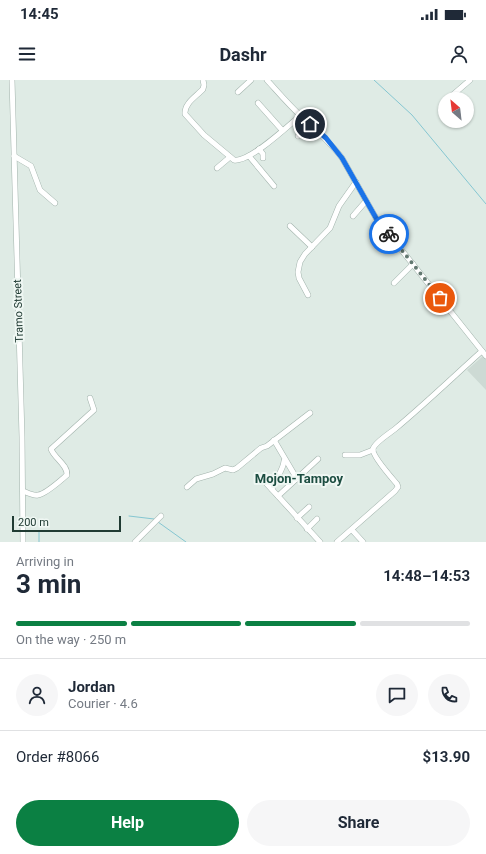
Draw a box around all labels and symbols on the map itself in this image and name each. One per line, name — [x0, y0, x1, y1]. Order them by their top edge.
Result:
north arrow — [438, 92, 474, 128]
pin — [293, 107, 327, 141]
courier — [369, 214, 409, 254]
street label: Tramo Street — [11, 279, 26, 343]
pin — [423, 281, 457, 315]
district label: Mojon-Tampoy — [255, 471, 344, 486]
scale bar — [12, 514, 121, 533]

